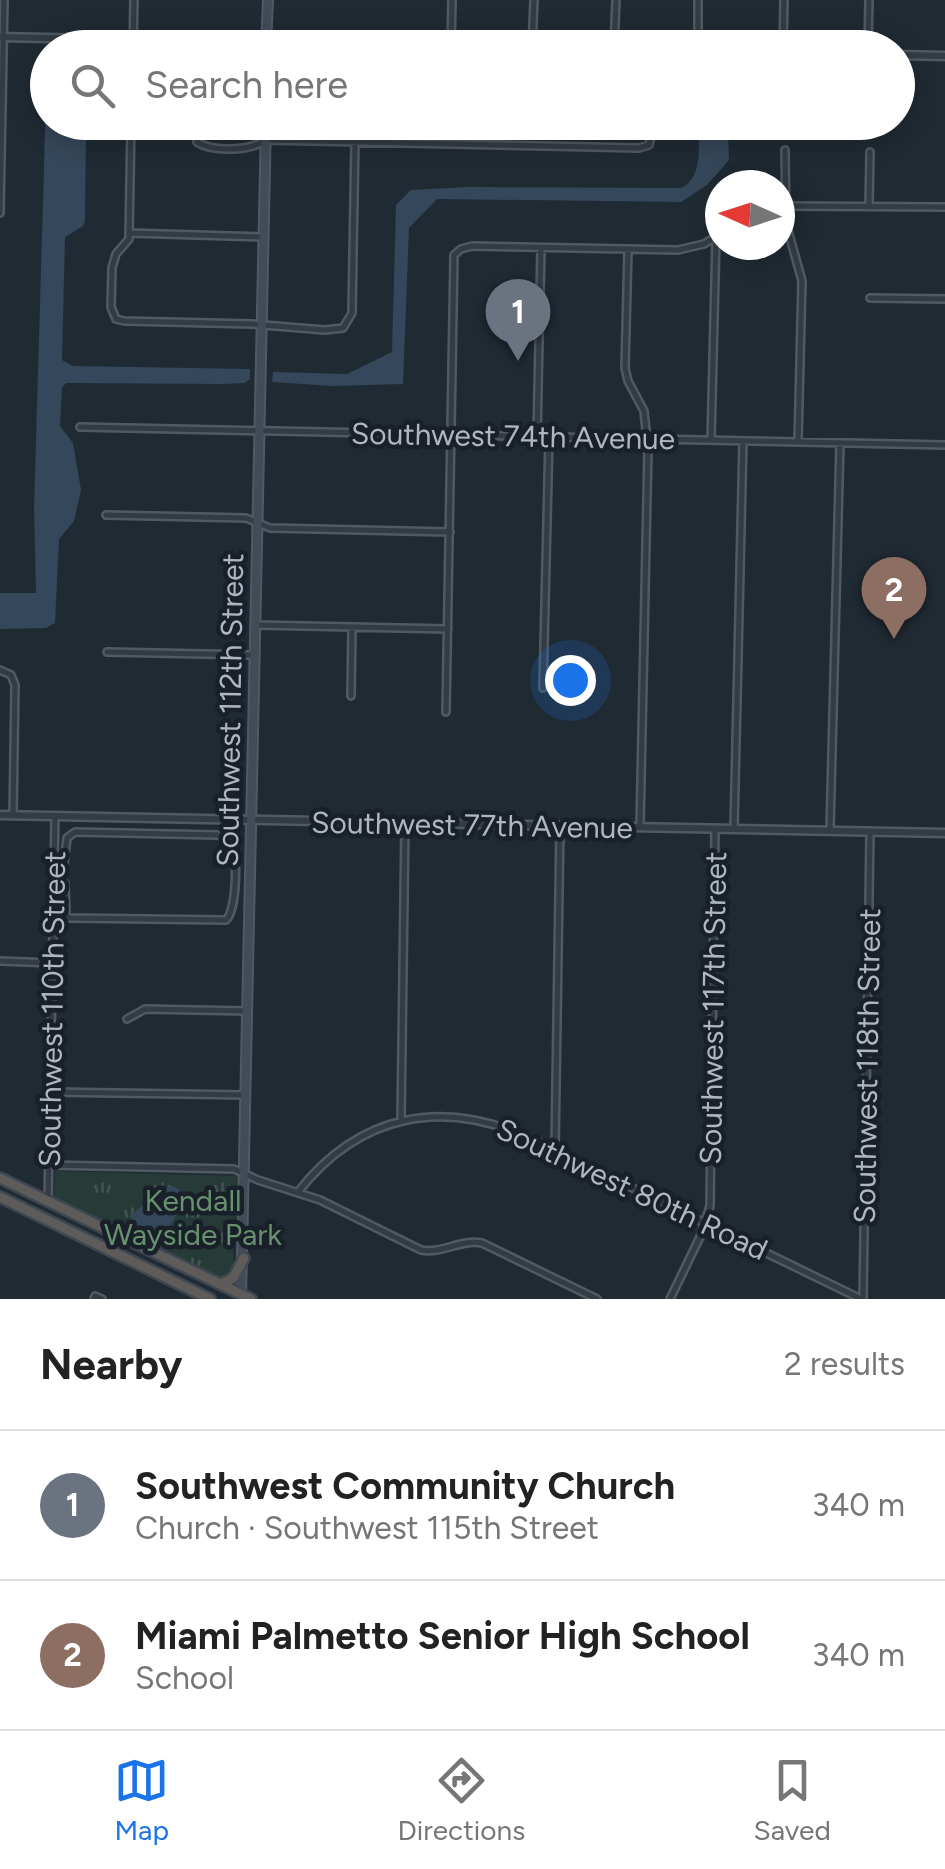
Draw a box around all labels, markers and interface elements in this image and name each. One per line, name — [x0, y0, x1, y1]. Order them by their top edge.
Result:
search box — [30, 30, 915, 140]
icon: search — [65, 58, 120, 113]
text: Search here — [145, 62, 348, 108]
north arrow — [705, 170, 795, 260]
pin: 1 — [486, 278, 550, 361]
street label: Southwest 74th Avenue — [351, 415, 675, 457]
street label: Southwest 112th Street — [209, 553, 251, 867]
pin: 2 — [862, 556, 926, 639]
your location — [545, 655, 596, 706]
street label: Southwest 77th Avenue — [311, 804, 633, 846]
street label: Southwest 110th Street — [31, 851, 73, 1167]
street label: Southwest 117th Street — [692, 851, 734, 1165]
street label: Southwest 118th Street — [846, 908, 888, 1224]
street label: Southwest 80th Road — [491, 1110, 773, 1268]
park label: Kendall Wayside Park — [104, 1182, 282, 1253]
text: Nearby — [40, 1339, 182, 1390]
text: 2 results — [784, 1345, 905, 1383]
text: Southwest Community Church — [135, 1463, 675, 1509]
text: 1 — [66, 1486, 79, 1524]
text: 340 m — [812, 1486, 905, 1524]
text: Church · Southwest 115th Street — [135, 1509, 599, 1547]
text: Miami Palmetto Senior High School — [135, 1613, 750, 1659]
text: 2 — [63, 1636, 82, 1674]
text: 340 m — [812, 1636, 905, 1674]
text: School — [135, 1659, 234, 1697]
tab: Map — [114, 1753, 169, 1847]
tab: Directions — [398, 1753, 525, 1847]
tab: Saved — [754, 1753, 831, 1847]

